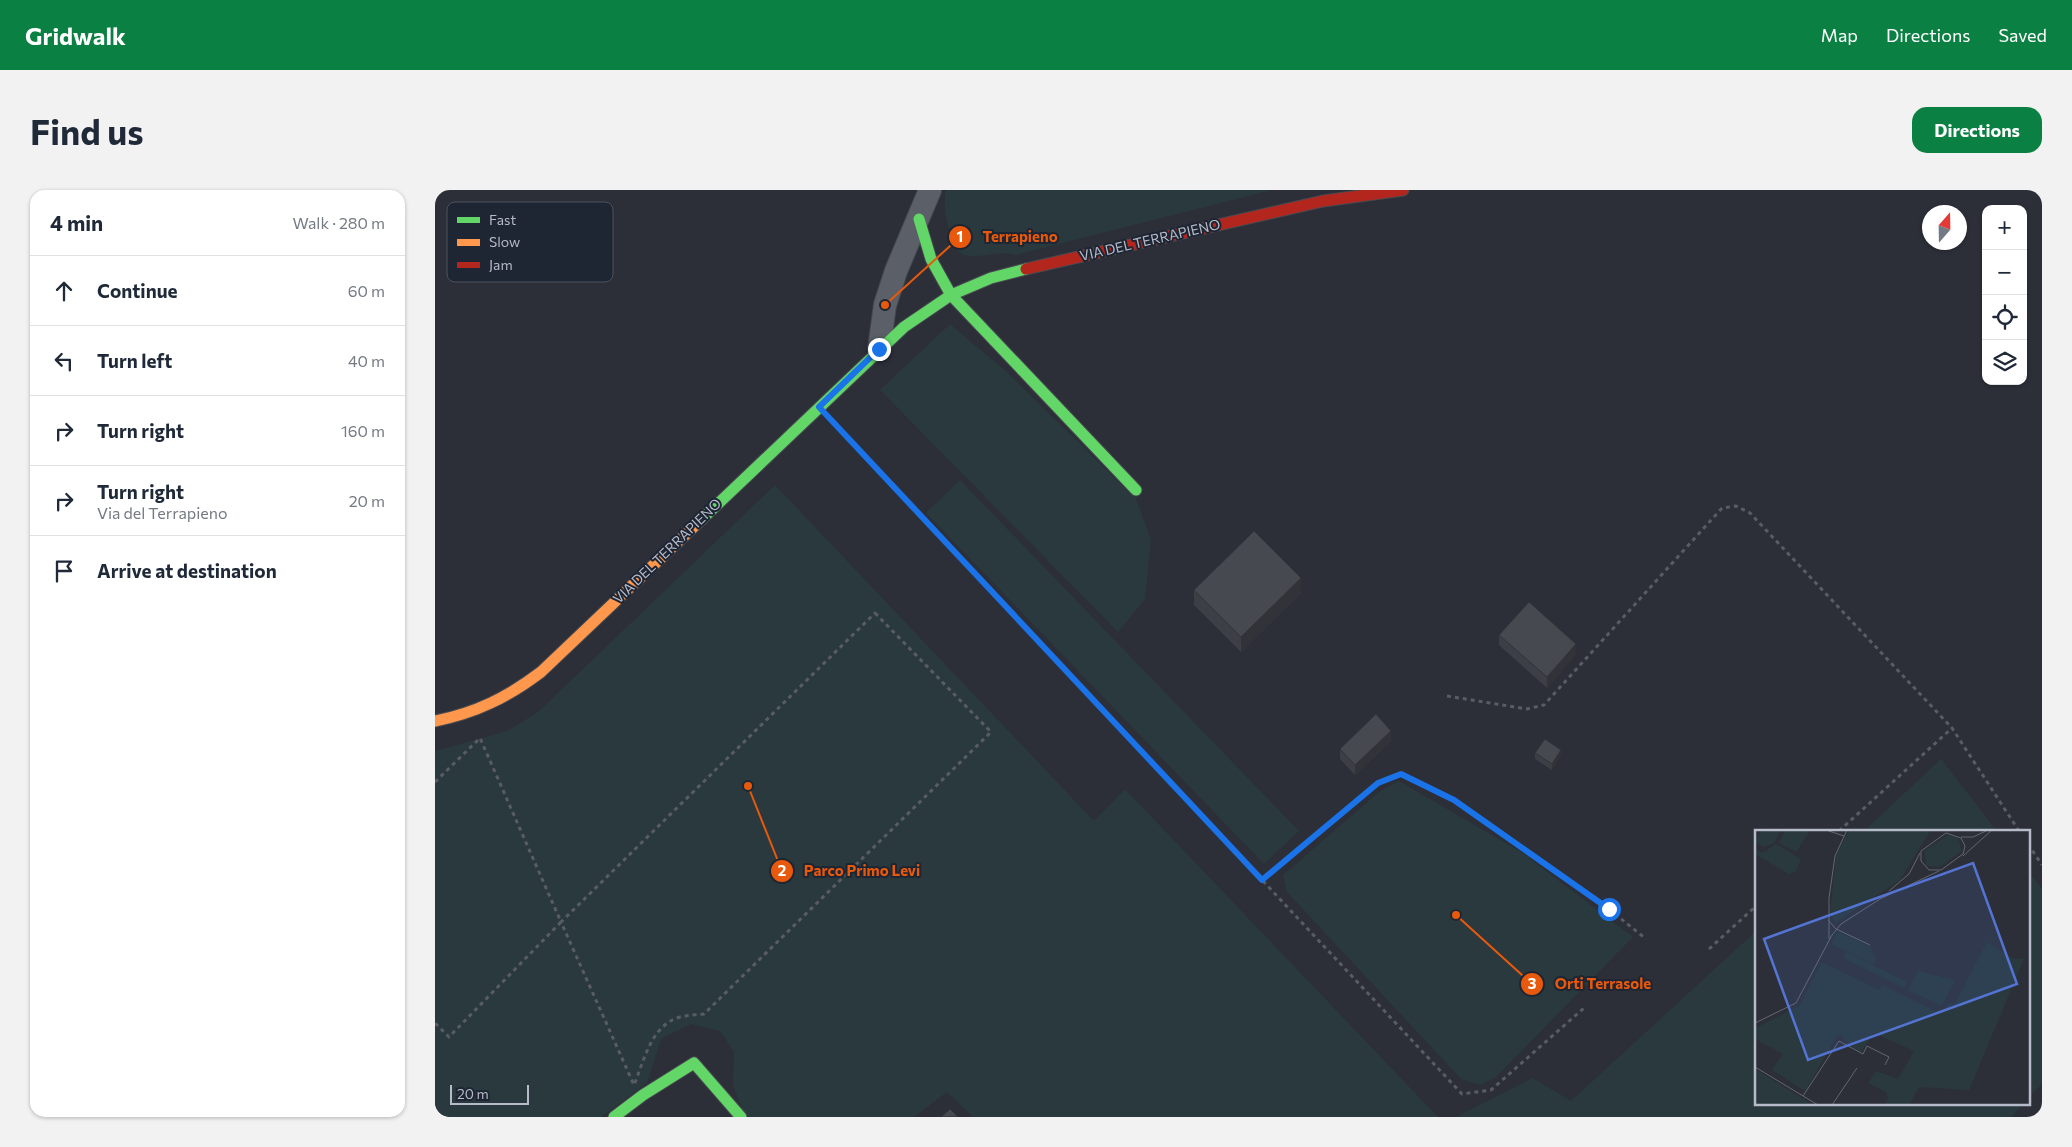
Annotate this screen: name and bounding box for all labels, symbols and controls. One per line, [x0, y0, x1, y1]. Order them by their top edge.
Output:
text: Gridwalk [25, 21, 126, 50]
text: Map [1821, 24, 1858, 46]
text: Directions [1886, 24, 1970, 46]
text: Saved [1998, 24, 2047, 46]
button: Directions [1912, 107, 2042, 153]
text: Find us [30, 109, 144, 152]
legend [447, 202, 613, 282]
north arrow [1922, 205, 1967, 250]
map controls [1982, 205, 2027, 385]
button: + [1982, 205, 2027, 250]
text: 4 min [50, 210, 103, 235]
text: Fast [489, 211, 516, 228]
text: Walk · 280 m [293, 213, 385, 232]
street label: VIA DEL TERRAPIENO [1078, 215, 1222, 264]
callout: Terrapieno [948, 222, 1068, 252]
text: 1 [957, 227, 963, 245]
text: Terrapieno [982, 227, 1058, 245]
text: Slow [489, 233, 520, 250]
button: − [1982, 250, 2027, 295]
text: Jam [489, 256, 513, 273]
icon: ahead [50, 277, 78, 305]
text: Continue [97, 279, 177, 302]
text: 60 m [348, 281, 385, 300]
button: locate [1982, 295, 2027, 340]
route end [868, 338, 891, 361]
button: layers [1982, 340, 2027, 385]
icon: left [50, 347, 78, 375]
text: Turn left [97, 349, 172, 372]
text: 40 m [348, 351, 385, 370]
icon: right [50, 417, 78, 445]
text: Turn right [97, 419, 184, 442]
text: 160 m [341, 421, 385, 440]
text: Turn right [97, 480, 184, 503]
icon: right [50, 487, 78, 515]
text: 20 m [349, 491, 385, 510]
street label: VIA DEL TERRAPIENO [609, 495, 724, 607]
text: Via del Terrapieno [97, 503, 228, 522]
icon: arrive [50, 557, 78, 585]
text: Arrive at destination [97, 559, 277, 582]
inset map [1755, 830, 2029, 1104]
callout: Parco Primo Levi [769, 856, 931, 886]
text: 2 [778, 861, 786, 879]
text: Parco Primo Levi [804, 861, 920, 879]
route start [1598, 898, 1621, 921]
callout: Orti Terrasole [1520, 969, 1661, 999]
text: 3 [1528, 974, 1537, 992]
text: Orti Terrasole [1555, 974, 1651, 992]
scale bar [450, 1082, 529, 1105]
text: 20 m [457, 1085, 489, 1102]

